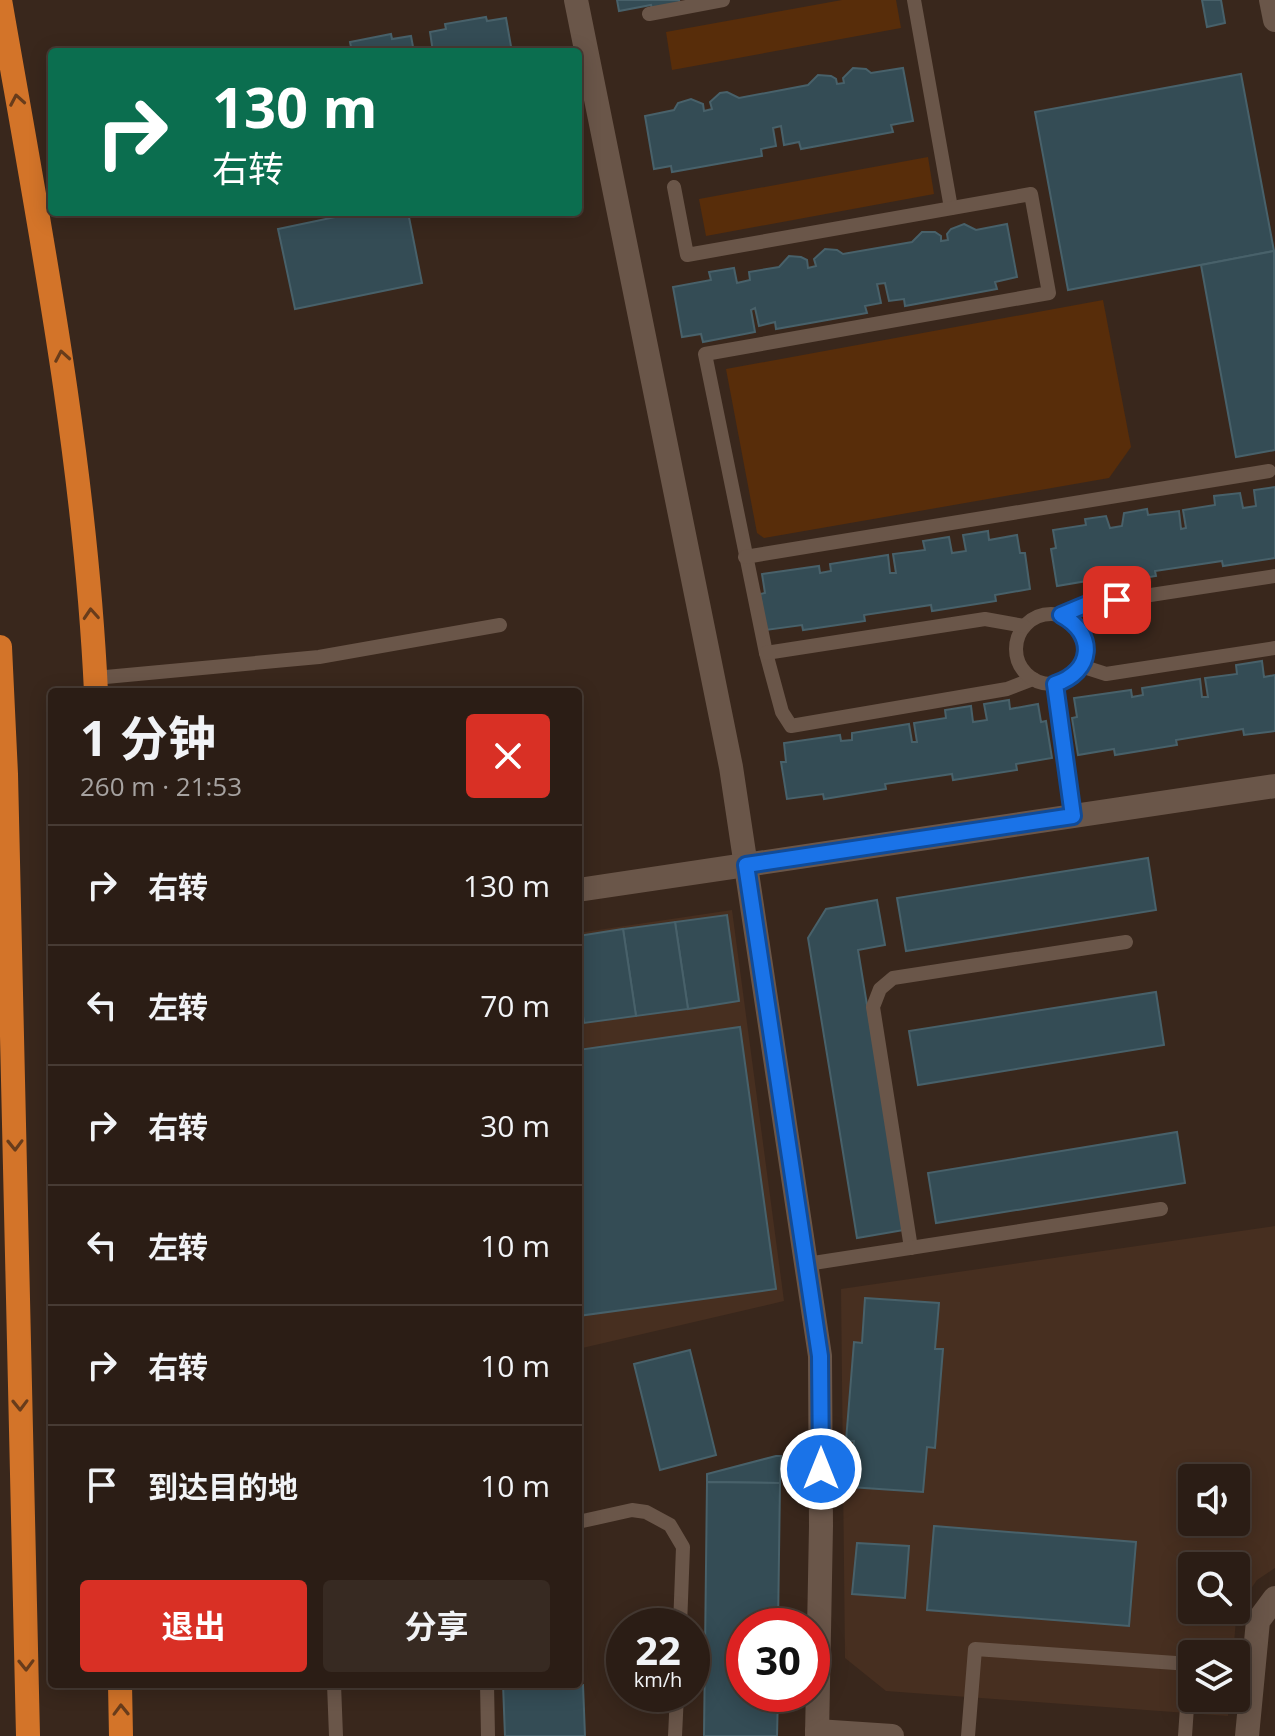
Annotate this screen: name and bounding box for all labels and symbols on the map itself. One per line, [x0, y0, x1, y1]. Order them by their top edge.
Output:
one-way arrow [10, 93, 27, 106]
one-way arrow [54, 349, 71, 363]
pin [1083, 566, 1151, 634]
one-way arrow [83, 607, 100, 620]
one-way arrow [6, 1139, 24, 1152]
one-way arrow [12, 1399, 29, 1412]
position arrow [779, 1427, 863, 1511]
speed limit sign: 30 [726, 1608, 830, 1712]
one-way arrow [17, 1659, 35, 1672]
one-way arrow [112, 1703, 130, 1716]

